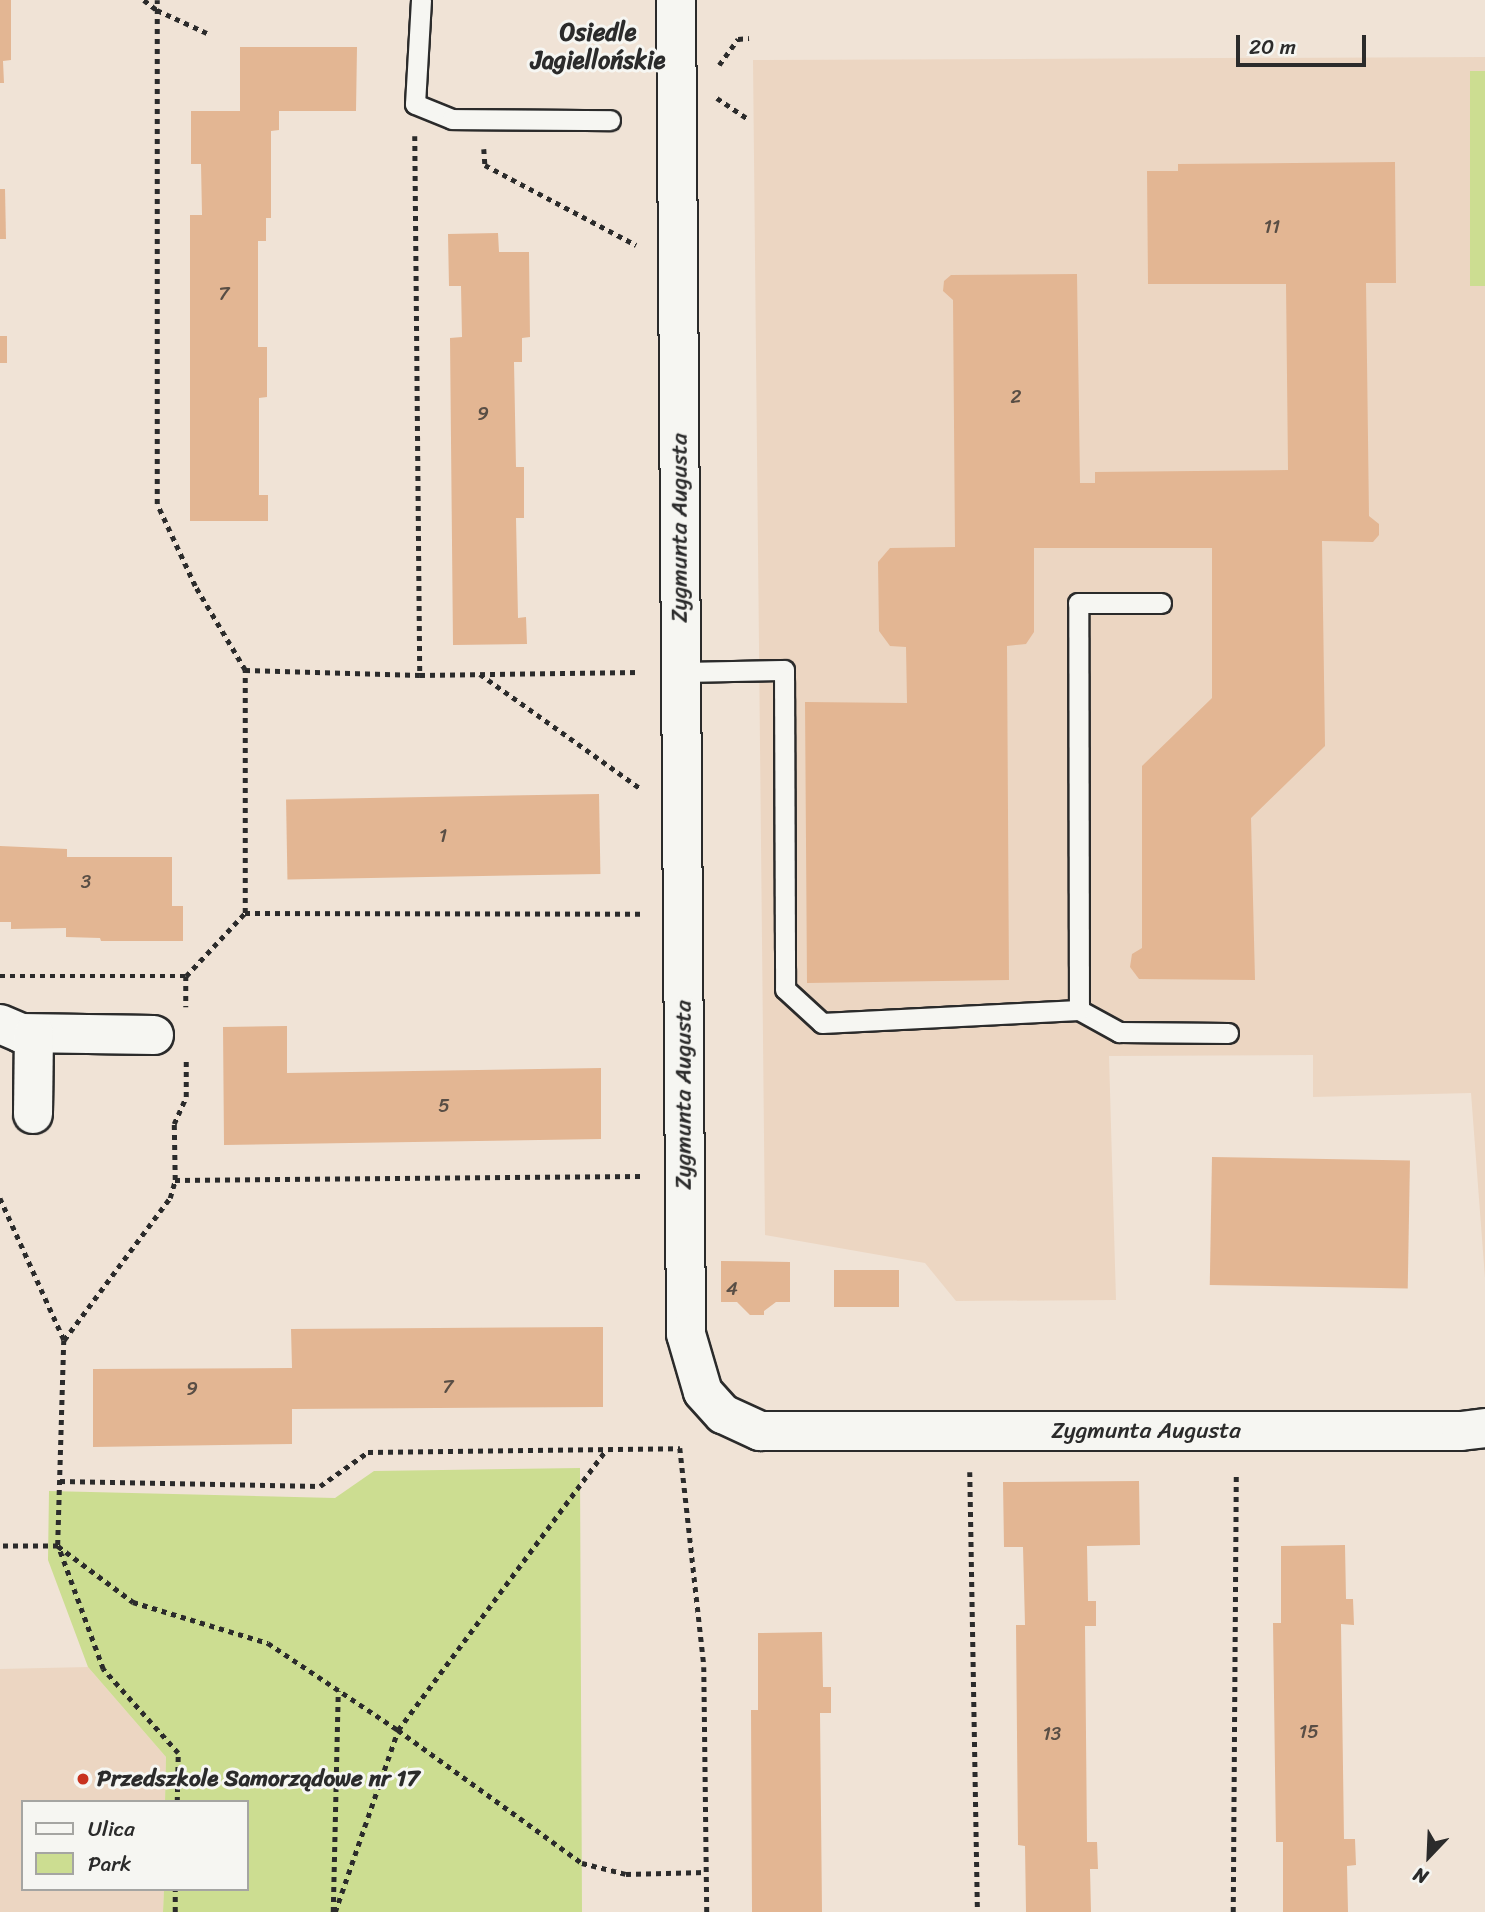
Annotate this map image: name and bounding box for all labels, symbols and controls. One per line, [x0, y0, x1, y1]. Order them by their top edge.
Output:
district label: Osiedle Jagiellońskie [531, 19, 665, 75]
scale bar [1240, 21, 1370, 65]
text: 20 m [1249, 28, 1296, 66]
house number: 11 [1264, 216, 1280, 238]
house number: 7 [219, 283, 229, 305]
house number: 2 [1011, 386, 1021, 408]
house number: 9 [477, 403, 489, 425]
street label: Zygmunta Augusta [666, 434, 694, 622]
house number: 1 [439, 825, 447, 847]
house number: 3 [81, 871, 91, 893]
street label: Zygmunta Augusta [670, 1001, 698, 1189]
house number: 5 [438, 1095, 450, 1117]
house number: 4 [726, 1278, 738, 1300]
house number: 7 [443, 1376, 453, 1398]
house number: 9 [186, 1378, 198, 1400]
street label: Zygmunta Augusta [1052, 1417, 1240, 1445]
house number: 15 [1299, 1721, 1319, 1743]
house number: 13 [1043, 1723, 1061, 1745]
place label: Przedszkole Samorządowe nr 17 [97, 1765, 420, 1793]
marker: Przedszkole Samorządowe nr 17 [75, 1771, 91, 1787]
legend [21, 1800, 248, 1891]
text: Ulica [88, 1810, 135, 1848]
north arrow [1394, 1821, 1464, 1891]
text: Park [88, 1845, 131, 1883]
text: N [1408, 1858, 1433, 1894]

